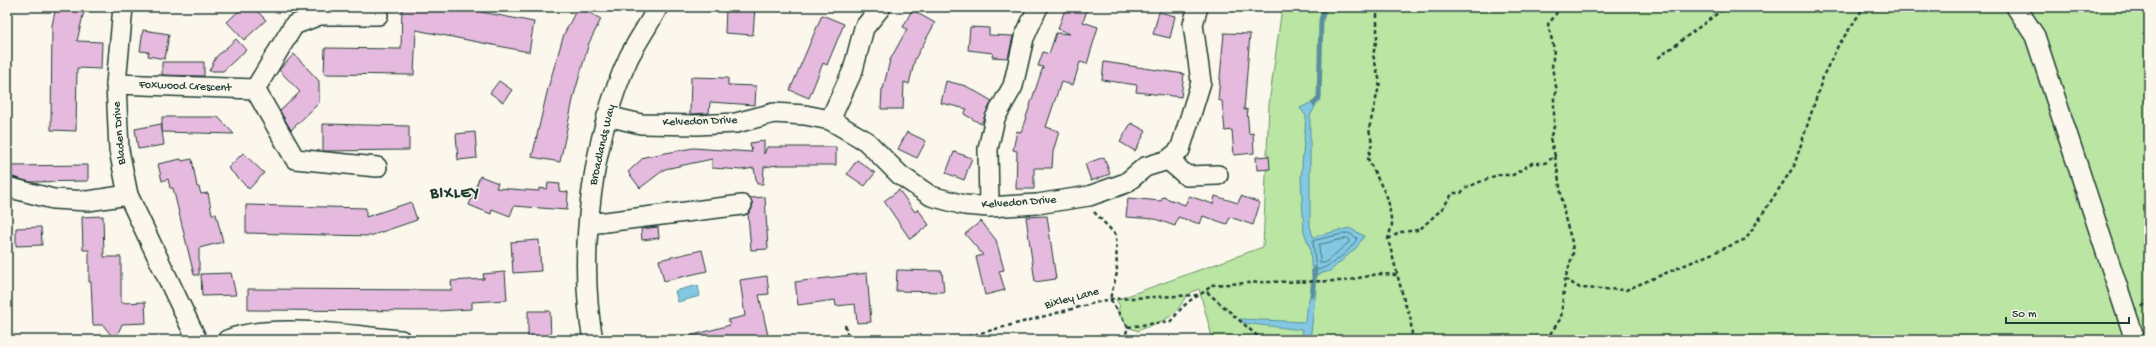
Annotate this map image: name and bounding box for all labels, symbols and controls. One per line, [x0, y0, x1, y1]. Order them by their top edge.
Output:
street label: Foxwood Crescent [138, 78, 233, 96]
street label: Bladen Drive [110, 100, 130, 166]
street label: Broadlands Way [587, 103, 619, 188]
street label: Kelvedon Drive [662, 114, 738, 130]
district label: BIXLEY [429, 185, 480, 204]
street label: Kelvedon Drive [981, 193, 1058, 213]
street label: Bixley Lane [1042, 285, 1101, 313]
scale bar [2006, 299, 2129, 325]
text: 50 m [2012, 308, 2037, 322]

